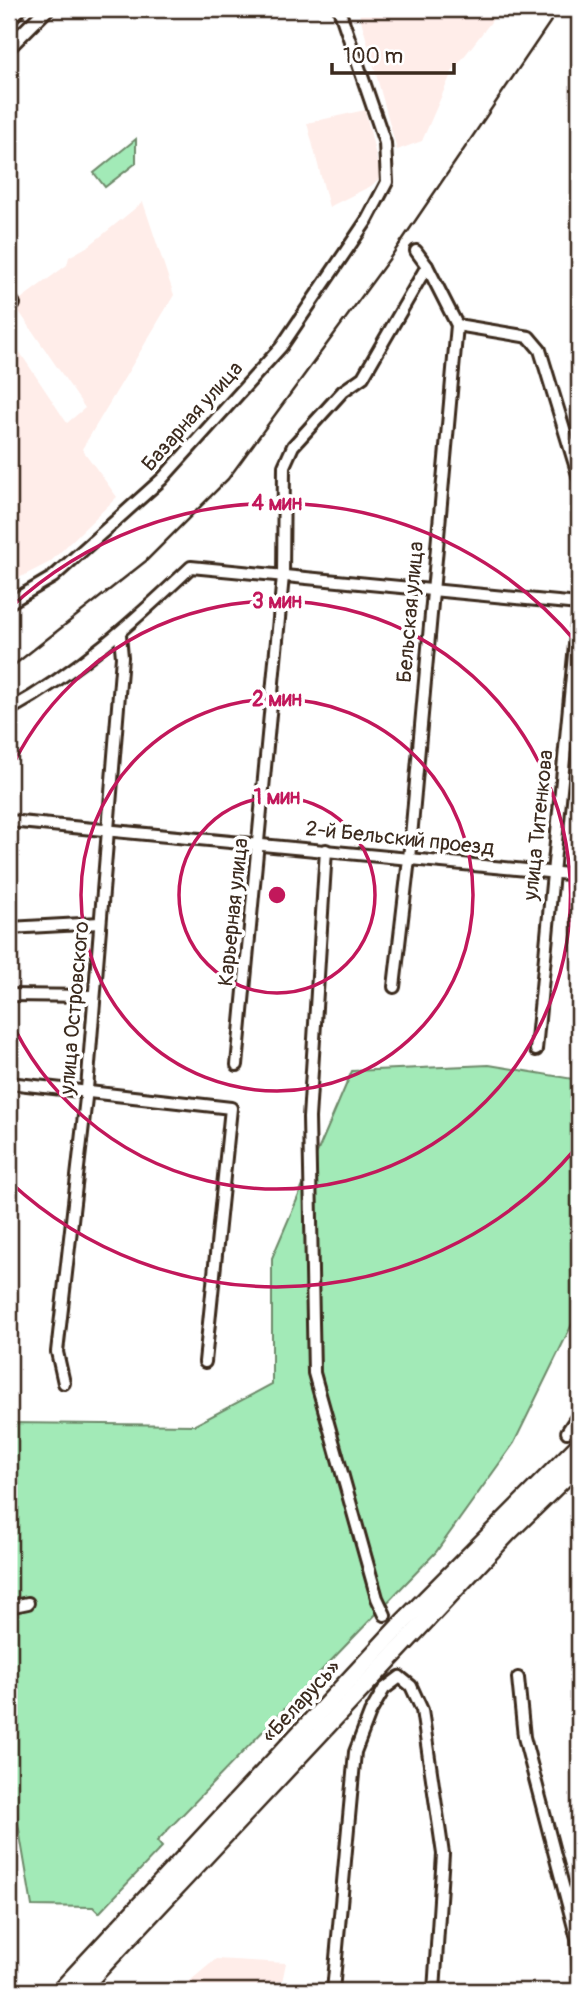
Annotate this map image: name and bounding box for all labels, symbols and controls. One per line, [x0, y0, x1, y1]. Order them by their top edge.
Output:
scale bar [332, 32, 455, 76]
text: 100 m [343, 43, 403, 70]
street label: Базарная улица [136, 356, 249, 477]
text: 4 мин [252, 490, 302, 517]
street label: Бельская улица [391, 540, 430, 684]
text: 3 мин [252, 588, 302, 615]
text: 2 мин [252, 686, 302, 713]
street label: улица Титенкова [517, 748, 560, 903]
text: 1 мин [254, 784, 300, 811]
street label: 2-й Бельский проезд [304, 815, 496, 862]
street label: Карьерная улица [212, 837, 255, 987]
centre of rings [265, 883, 289, 907]
street label: улица Островского [53, 920, 96, 1097]
street label: «Беларусь» [256, 1654, 347, 1749]

